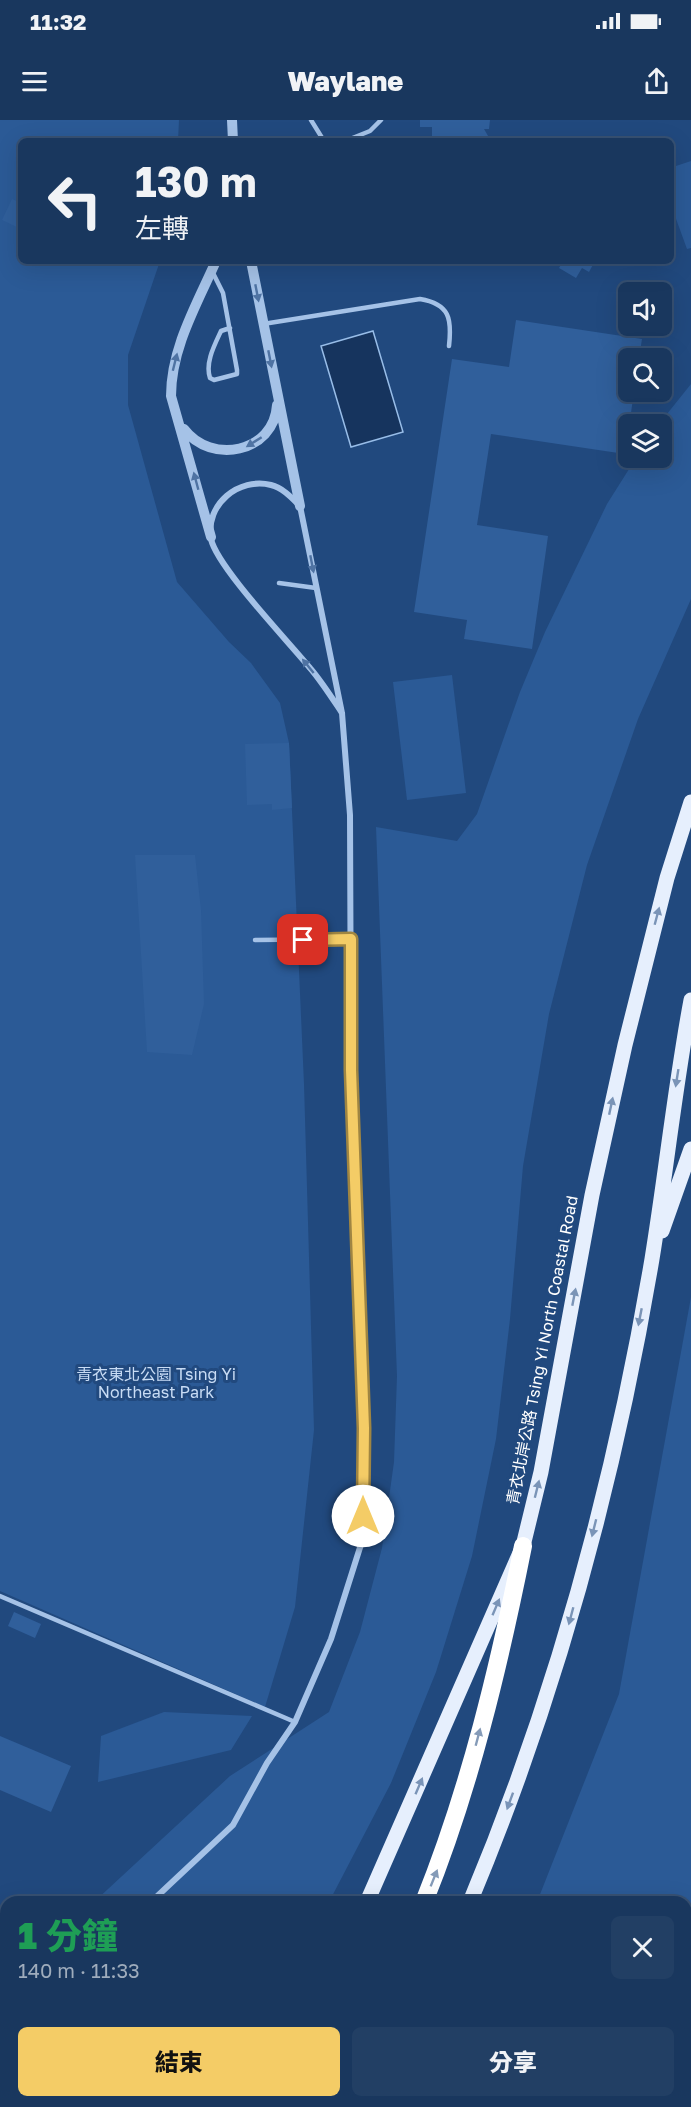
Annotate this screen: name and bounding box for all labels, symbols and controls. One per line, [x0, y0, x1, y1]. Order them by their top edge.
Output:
text: 11:32 [30, 8, 87, 35]
icon: menu [18, 65, 51, 98]
text: Waylane [288, 65, 403, 97]
icon: share [640, 65, 673, 98]
text: 130 m [135, 156, 257, 206]
icon: left [36, 162, 114, 240]
text: 左轉 [135, 212, 189, 244]
map controls [618, 282, 672, 468]
button: sound [618, 282, 672, 336]
one-way arrow [253, 283, 262, 302]
button: search [618, 348, 672, 402]
one-way arrow [266, 349, 275, 368]
one-way arrow [170, 353, 180, 371]
button: layers [618, 414, 672, 468]
one-way arrow [245, 437, 262, 448]
one-way arrow [191, 472, 200, 490]
one-way arrow [308, 554, 317, 573]
one-way arrow [302, 658, 315, 673]
one-way arrow [652, 907, 662, 926]
pin [277, 914, 328, 965]
icon: arrive [286, 923, 319, 956]
one-way arrow [673, 1069, 682, 1088]
one-way arrow [607, 1097, 617, 1115]
street label: 青衣北岸公路 Tsing Yi North Coastal Road [502, 1194, 582, 1506]
one-way arrow [570, 1288, 579, 1307]
one-way arrow [635, 1307, 644, 1326]
park label: 青衣東北公園 Tsing Yi Northeast Park [76, 1364, 236, 1402]
one-way arrow [532, 1480, 542, 1498]
position arrow [331, 1484, 395, 1548]
one-way arrow [589, 1518, 599, 1537]
one-way arrow [492, 1598, 501, 1616]
one-way arrow [566, 1607, 575, 1625]
one-way arrow [474, 1728, 483, 1746]
one-way arrow [414, 1777, 424, 1795]
one-way arrow [505, 1793, 515, 1811]
one-way arrow [429, 1868, 439, 1886]
text: 1 分鐘 [18, 1914, 118, 1957]
button: close [611, 1916, 674, 1979]
text: 140 m · 11:33 [18, 1958, 140, 1982]
button: 結束 [18, 2027, 340, 2096]
button: 分享 [352, 2027, 674, 2096]

